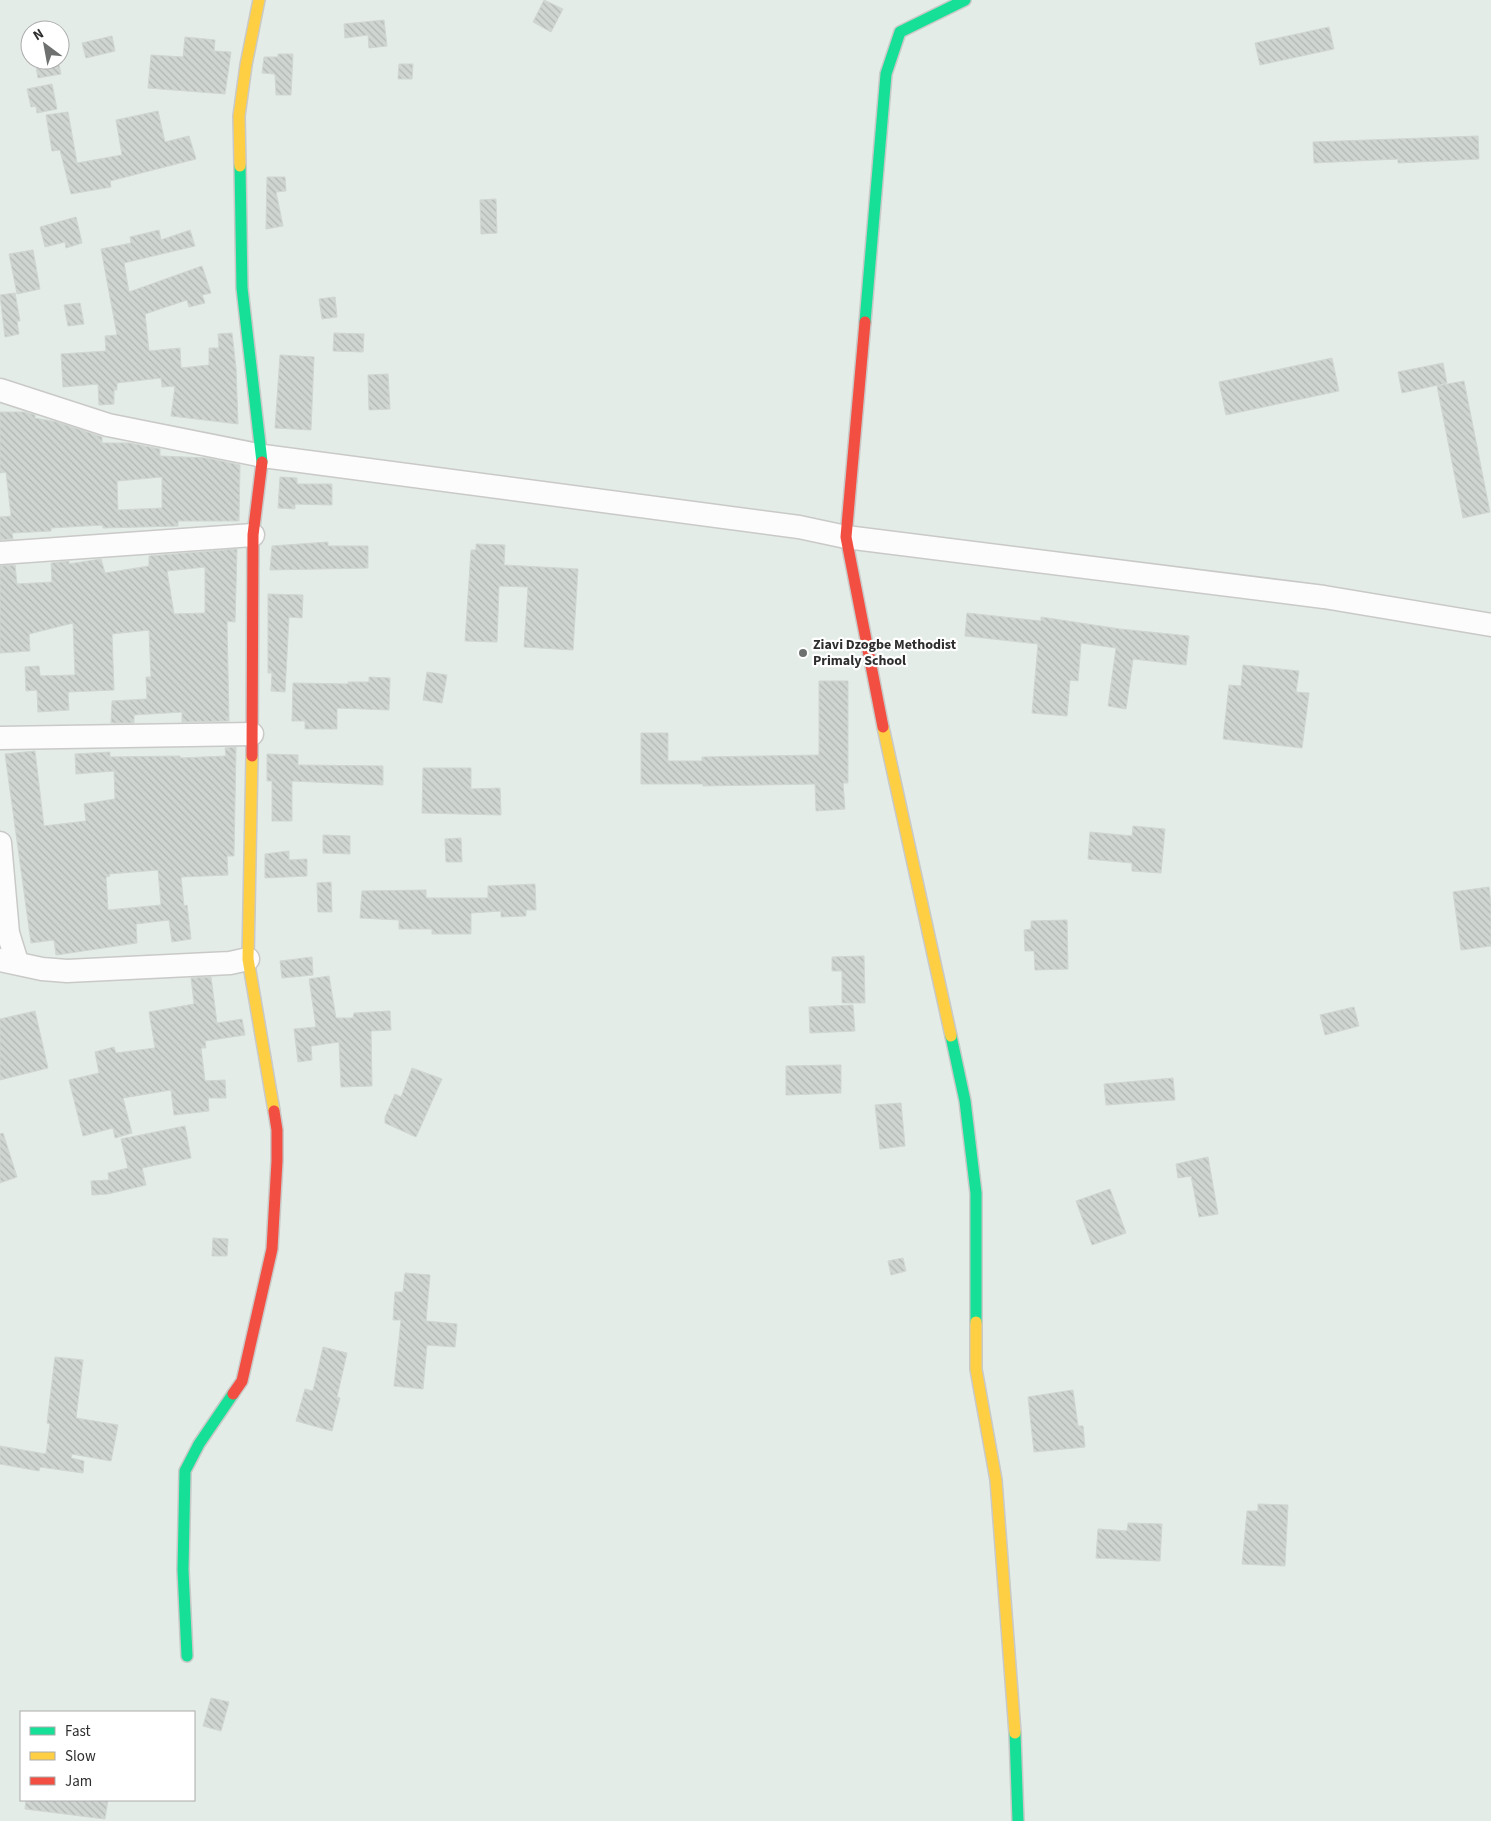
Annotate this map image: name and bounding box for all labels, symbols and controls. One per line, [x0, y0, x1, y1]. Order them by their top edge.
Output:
north arrow [20, 20, 70, 70]
text: N [29, 24, 48, 46]
place label: Ziavi Dzogbe Methodist Primaly School [813, 635, 957, 671]
marker: Ziavi Dzogbe Methodist Primaly School [797, 647, 809, 659]
legend [20, 1711, 195, 1801]
text: Fast [65, 1721, 91, 1742]
text: Slow [65, 1746, 96, 1767]
text: Jam [65, 1771, 92, 1792]

